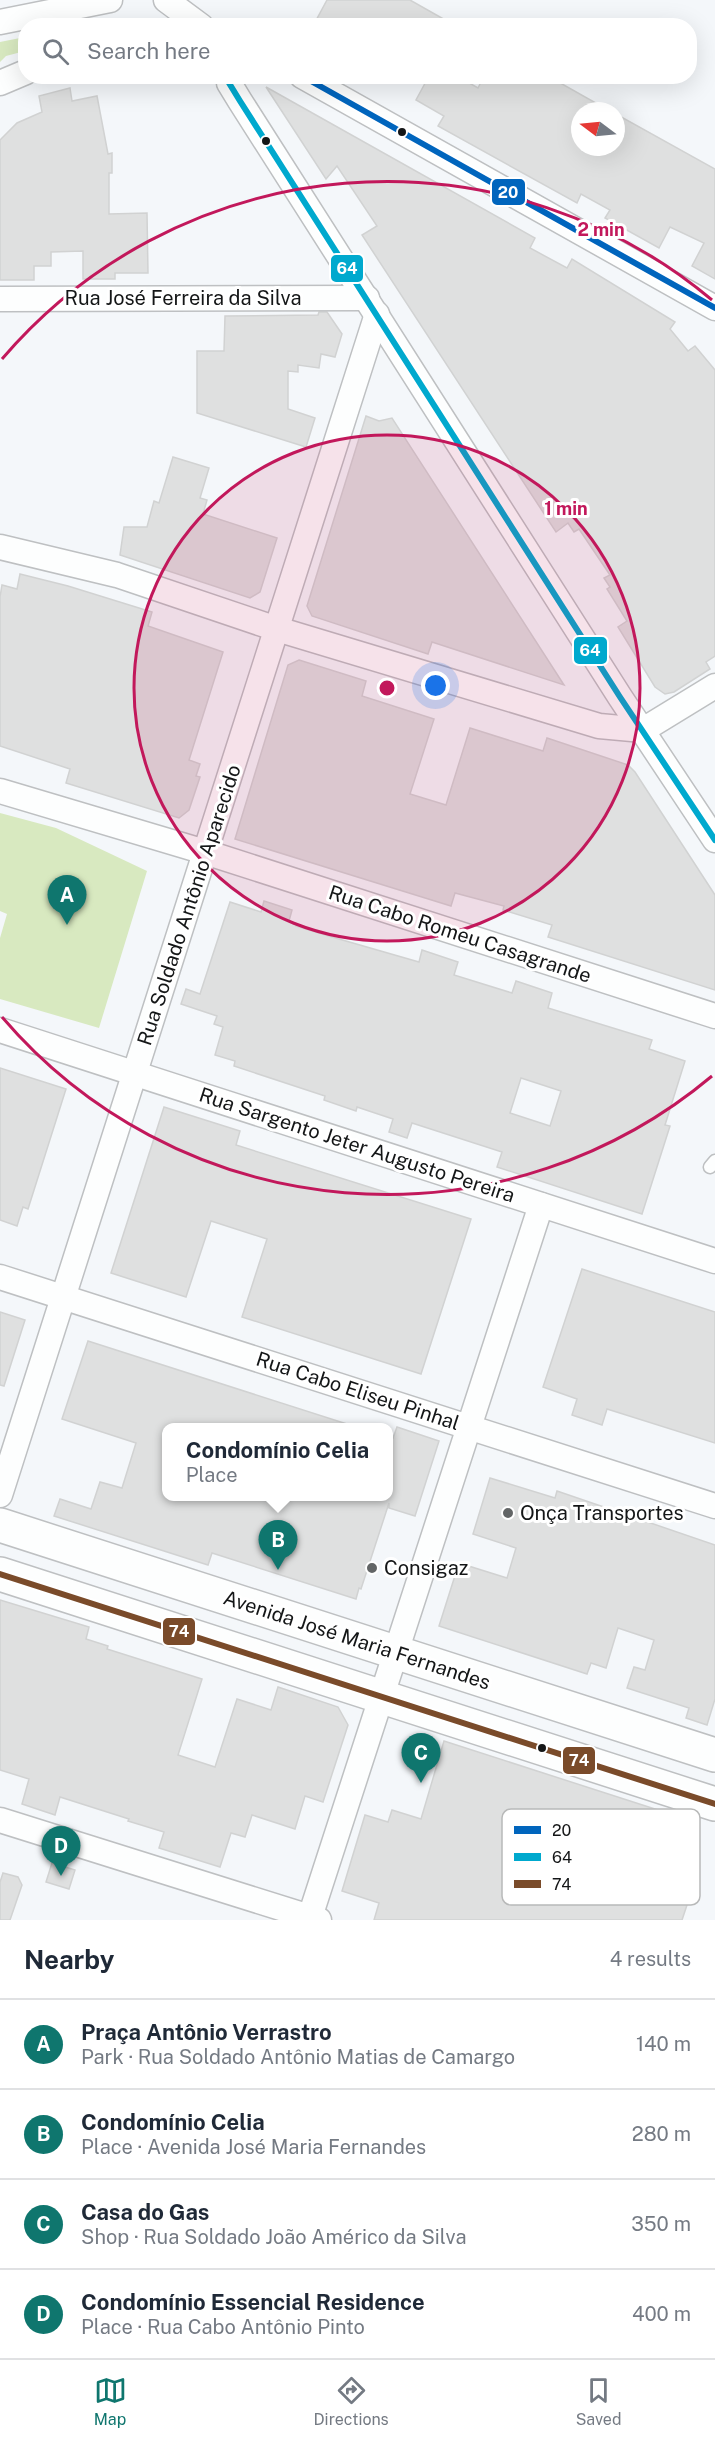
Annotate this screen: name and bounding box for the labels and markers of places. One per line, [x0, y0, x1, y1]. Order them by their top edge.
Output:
unlabelled marker [396, 126, 408, 138]
unlabelled marker [260, 135, 272, 147]
centre of rings [377, 678, 397, 698]
pin: A [48, 876, 86, 925]
place label: Onça Transportes [520, 1501, 684, 1525]
marker: Onça Transportes [501, 1506, 515, 1520]
pin: B [258, 1520, 298, 1570]
place label: Consigaz [384, 1556, 468, 1580]
marker: Consigaz [365, 1561, 379, 1575]
pin: C [402, 1734, 440, 1783]
unlabelled marker [536, 1742, 548, 1754]
pin: D [42, 1826, 80, 1876]

